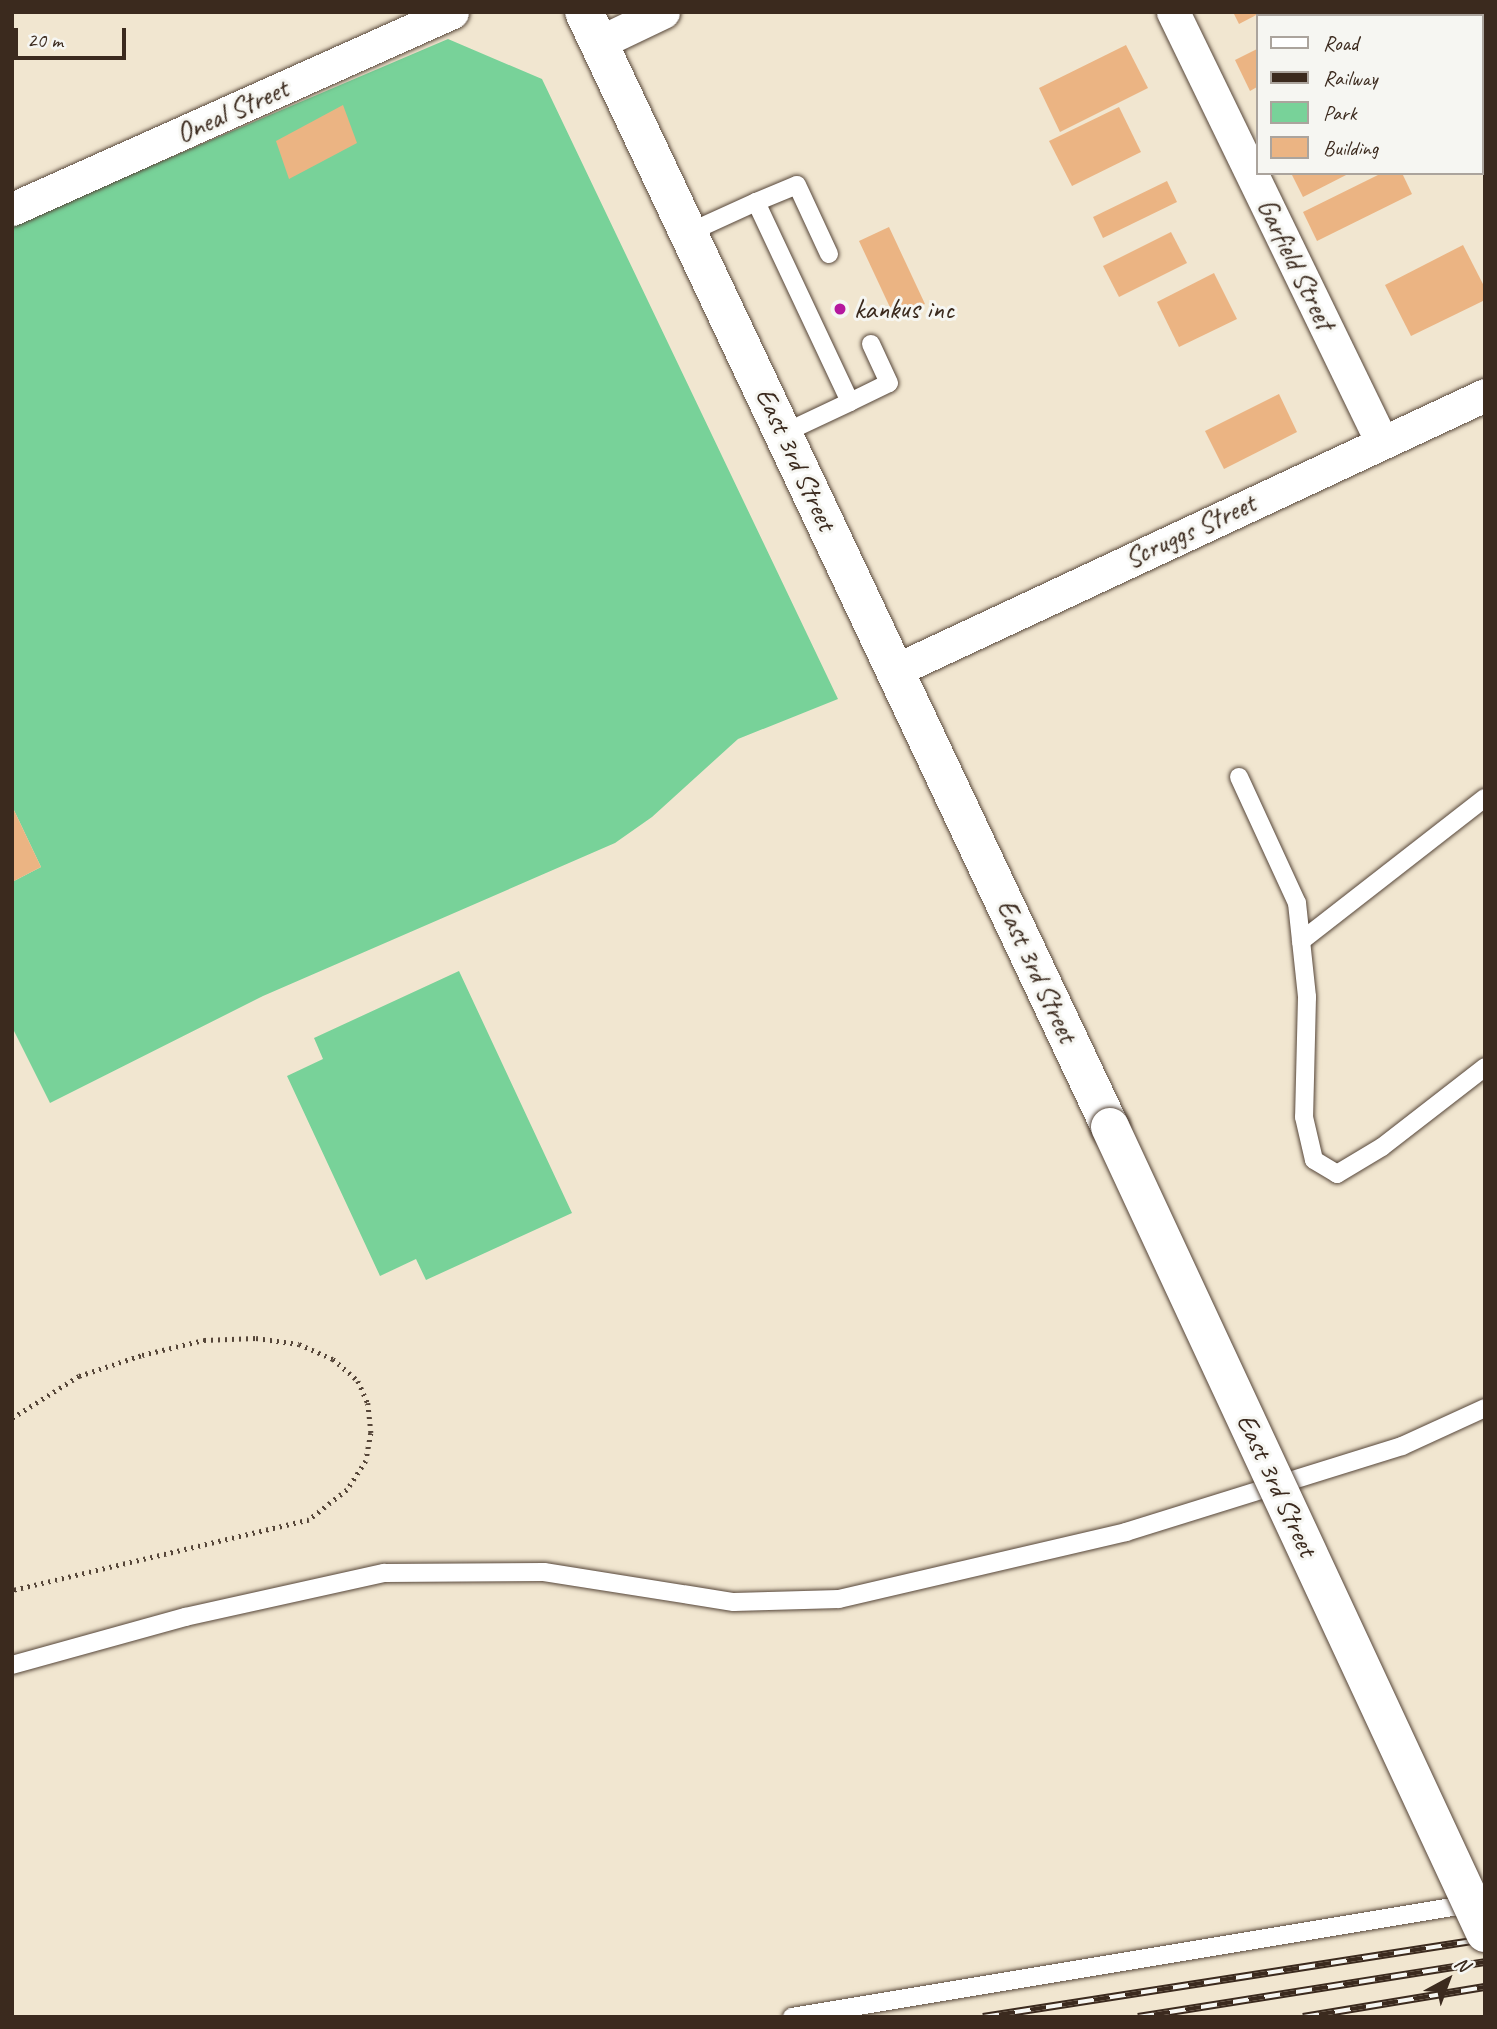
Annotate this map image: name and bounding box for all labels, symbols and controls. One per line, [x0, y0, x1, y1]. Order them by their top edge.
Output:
scale bar [18, 14, 130, 58]
legend [1256, 14, 1483, 175]
text: 20 m [27, 27, 63, 53]
text: Road [1323, 30, 1358, 56]
text: Railway [1323, 65, 1377, 91]
street label: Oneal Street [171, 71, 293, 151]
text: Park [1323, 100, 1356, 126]
text: Building [1323, 135, 1378, 161]
street label: Garfield Street [1250, 193, 1342, 335]
place label: kankus inc [854, 292, 954, 326]
marker: kankus inc [832, 301, 848, 317]
street label: East 3rd Street [748, 382, 844, 536]
street label: Scruggs Street [1119, 486, 1261, 576]
street label: East 3rd Street [989, 894, 1085, 1048]
street label: East 3rd Street [1229, 1408, 1325, 1562]
north arrow [1413, 1945, 1483, 2015]
text: N [1449, 1951, 1474, 1977]

